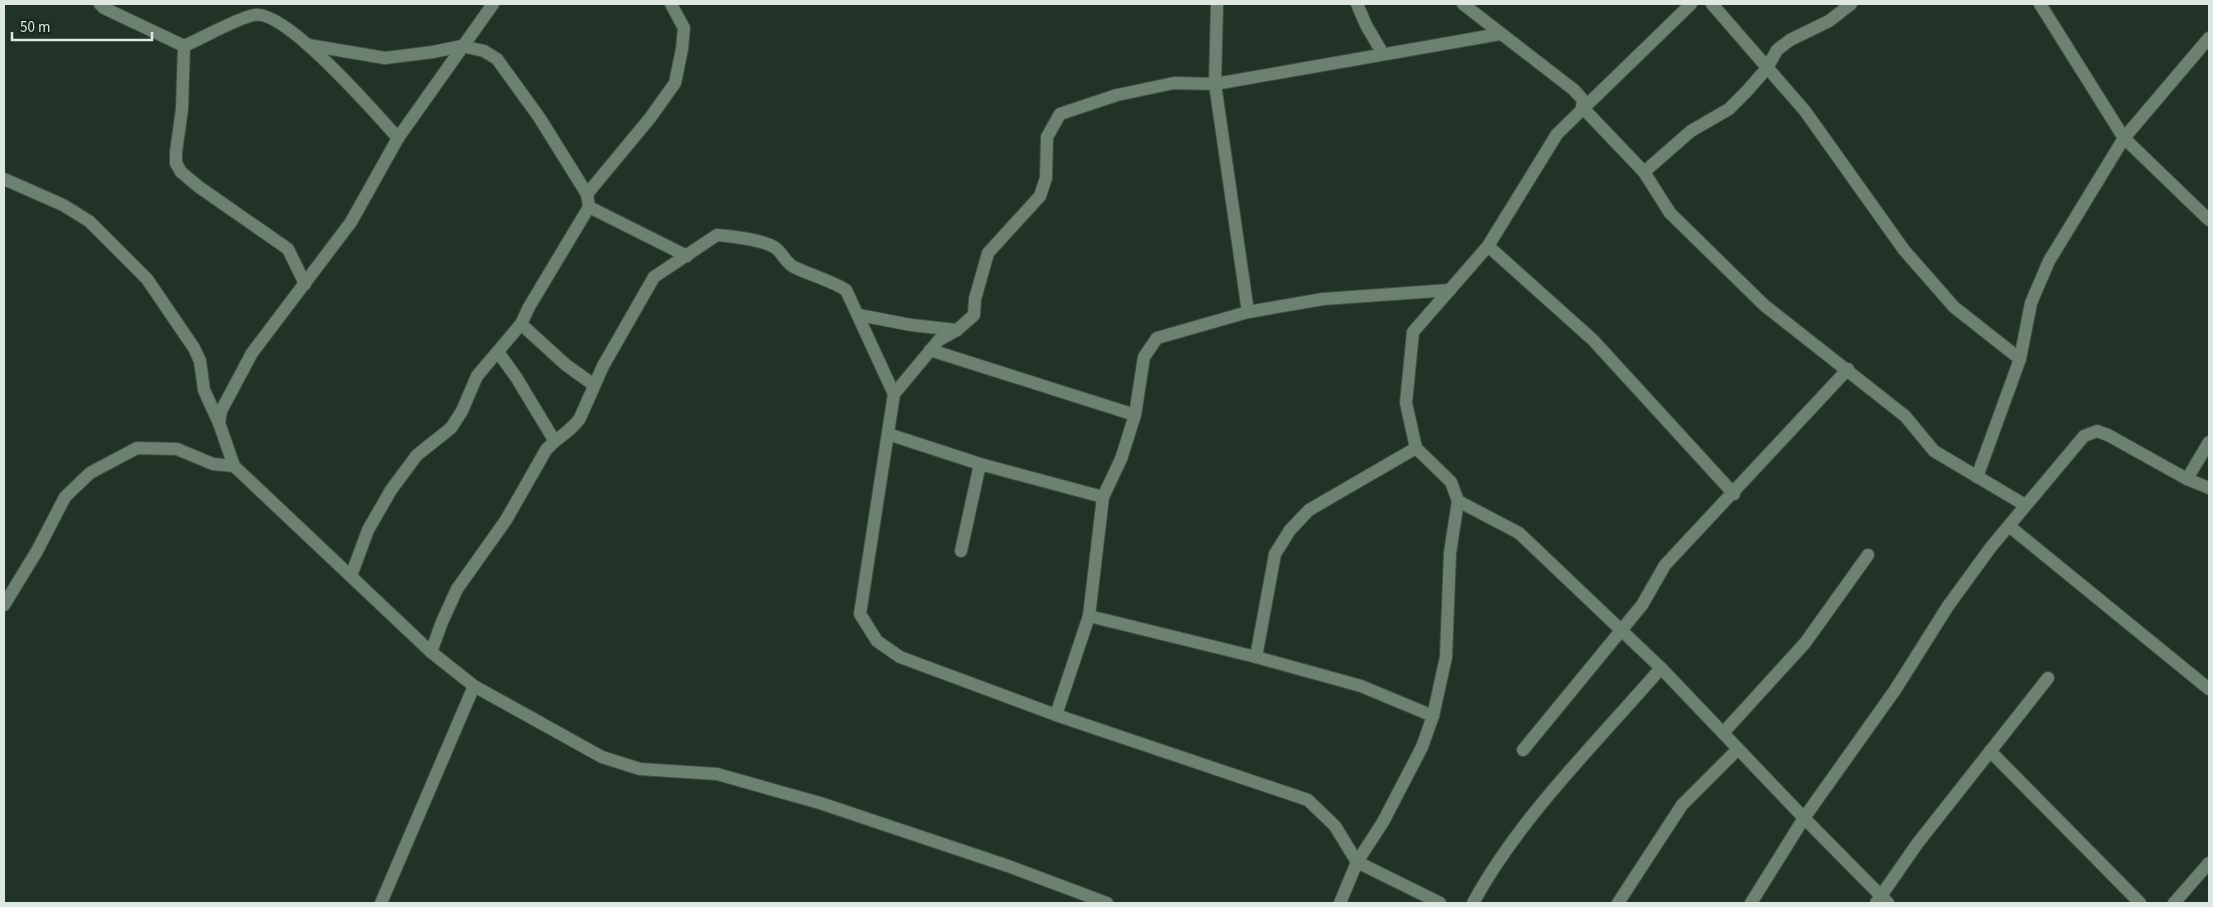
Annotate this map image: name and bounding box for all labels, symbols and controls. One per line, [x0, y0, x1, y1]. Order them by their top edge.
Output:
scale bar [12, 10, 152, 42]
text: 50 m [20, 17, 50, 38]

